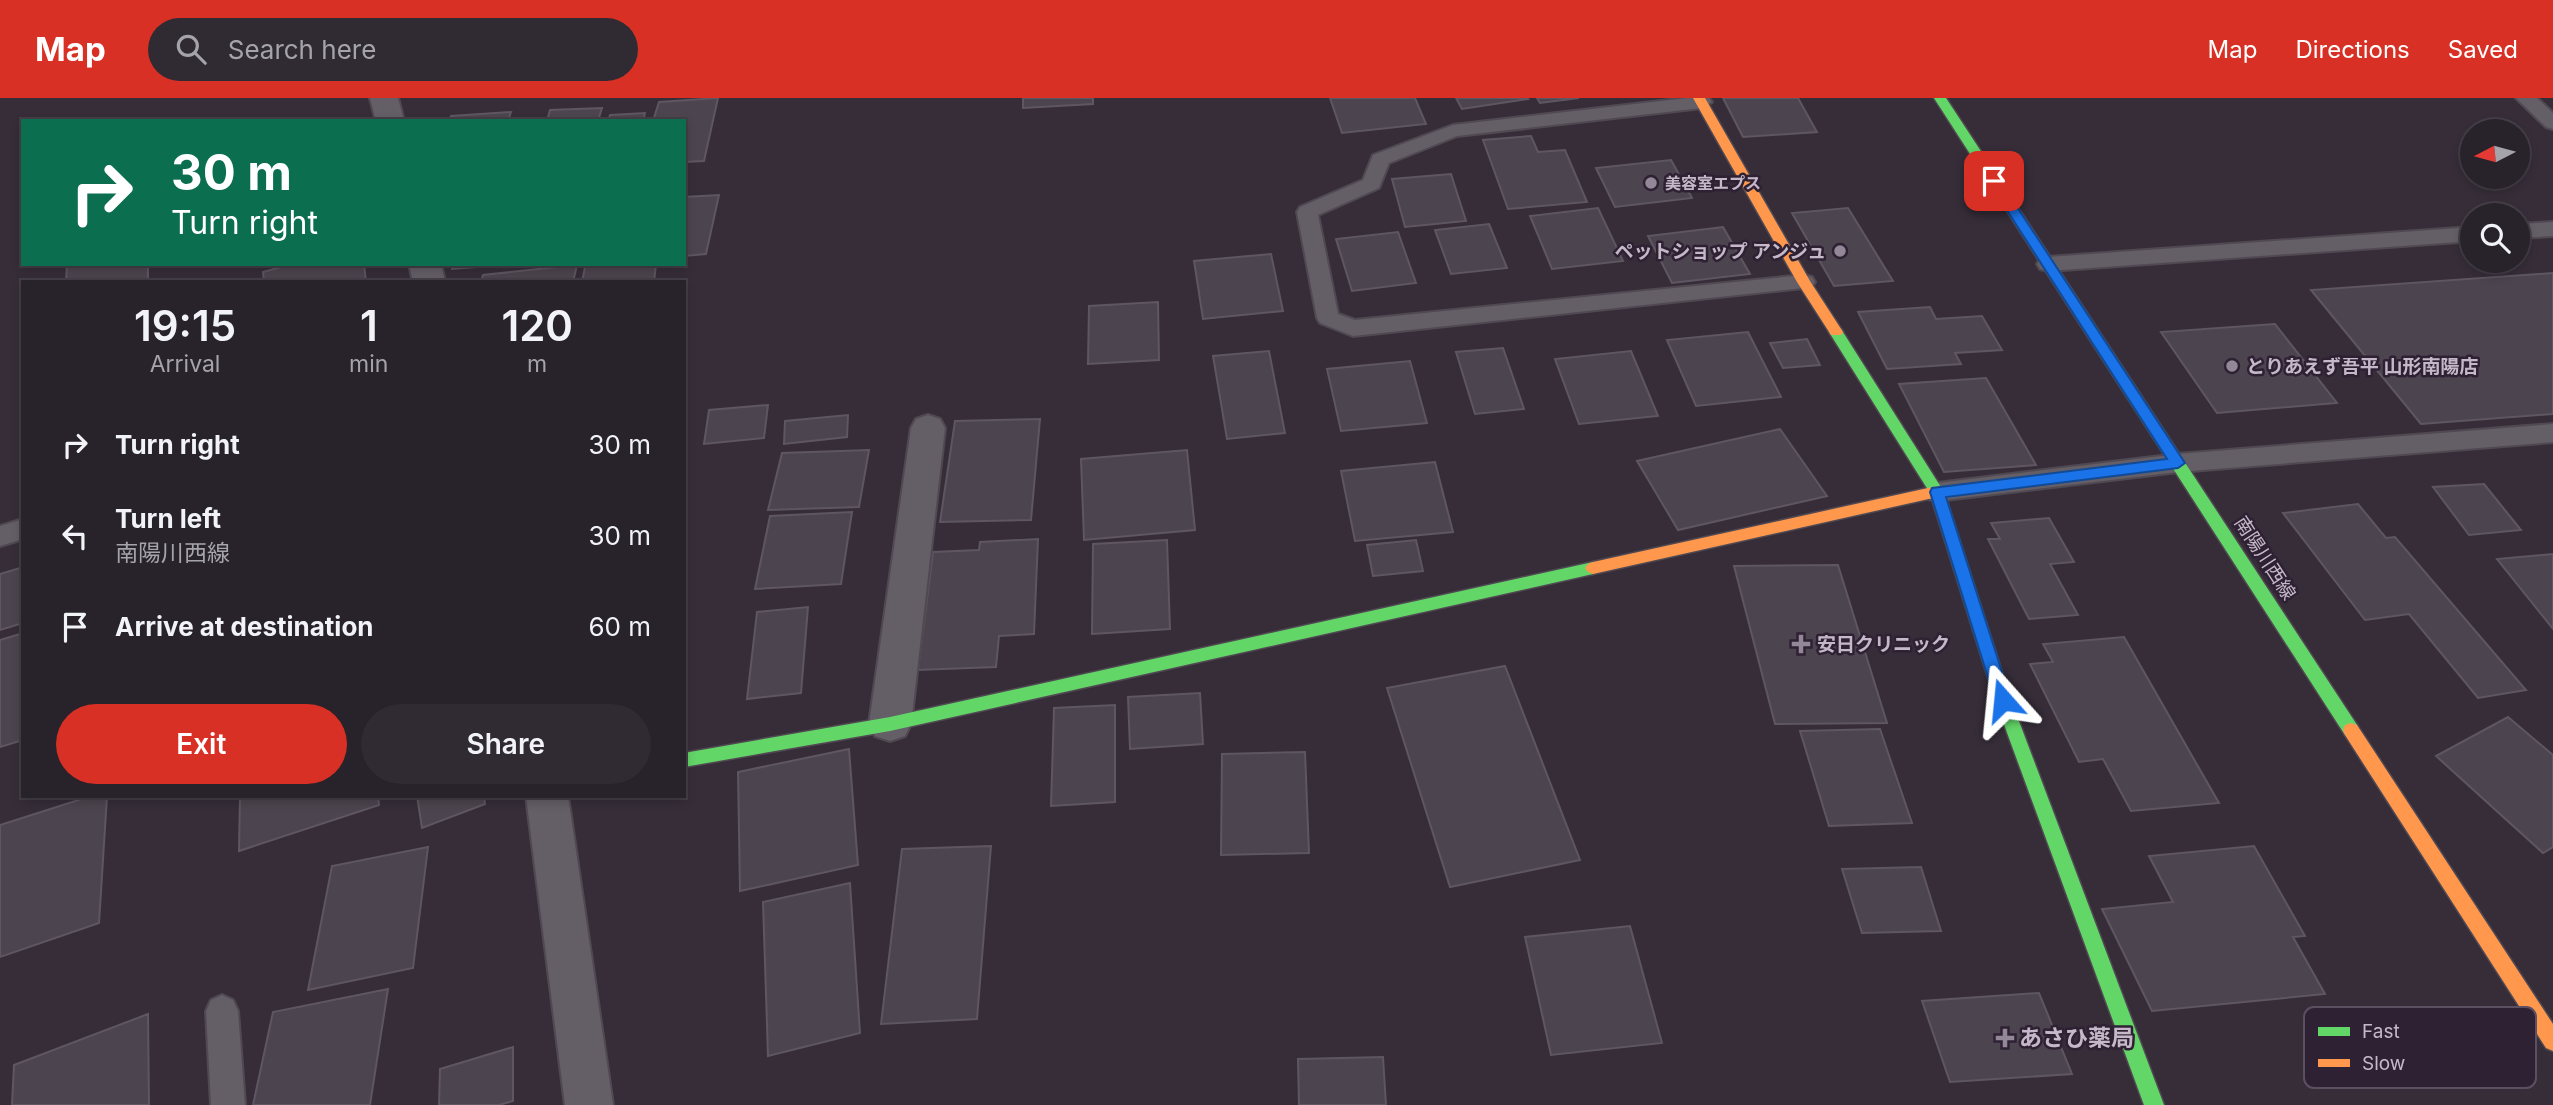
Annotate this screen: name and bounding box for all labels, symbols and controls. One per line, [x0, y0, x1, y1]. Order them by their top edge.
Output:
search box [148, 18, 638, 81]
text: Map [35, 29, 106, 69]
icon: search [172, 30, 210, 68]
text: Search here [228, 34, 376, 65]
text: Map [2208, 35, 2257, 64]
text: Directions [2295, 35, 2410, 64]
text: Saved [2448, 35, 2518, 64]
north arrow [2460, 119, 2530, 189]
map controls [2460, 119, 2530, 273]
text: 30 m [171, 143, 292, 202]
icon: right [56, 147, 147, 238]
pin [1964, 151, 2024, 211]
icon: arrive [1975, 162, 2013, 200]
place label: 美容室エプス [1665, 173, 1761, 193]
marker: 美容室エプス [1643, 175, 1659, 191]
text: Turn right [171, 203, 318, 242]
button: search [2460, 203, 2530, 273]
place label: ペットショップ アンジュ [1615, 240, 1826, 263]
marker: ペットショップ アンジュ [1832, 243, 1848, 259]
text: 19:15 [134, 300, 236, 351]
text: 1 [360, 300, 378, 351]
text: 120 [501, 300, 573, 351]
text: Arrival [150, 350, 220, 378]
text: min [349, 350, 388, 378]
text: m [527, 350, 547, 378]
place label: とりあえず吾平 山形南陽店 [2246, 355, 2479, 378]
marker: とりあえず吾平 山形南陽店 [2224, 358, 2240, 374]
icon: right [56, 426, 94, 464]
text: Turn right [115, 429, 240, 460]
text: 30 m [588, 429, 651, 460]
text: Turn left [115, 503, 221, 534]
street label: 南陽川西線 [2229, 512, 2301, 604]
icon: left [56, 517, 94, 555]
text: 30 m [588, 520, 651, 551]
text: 南陽川西線 [115, 539, 230, 567]
icon: arrive [56, 608, 94, 646]
text: Arrive at destination [115, 611, 374, 642]
text: 60 m [588, 611, 651, 642]
place label: 安日クリニック [1817, 633, 1950, 656]
marker: 安日クリニック [1791, 634, 1811, 654]
position arrow [1966, 663, 2040, 737]
button: Exit [56, 704, 347, 784]
button: Share [361, 704, 651, 784]
legend [2304, 1007, 2536, 1088]
text: Fast [2362, 1020, 2400, 1043]
place label: あさひ薬局 [2019, 1024, 2134, 1052]
marker: あさひ薬局 [1997, 1030, 2013, 1046]
text: Slow [2362, 1052, 2405, 1075]

